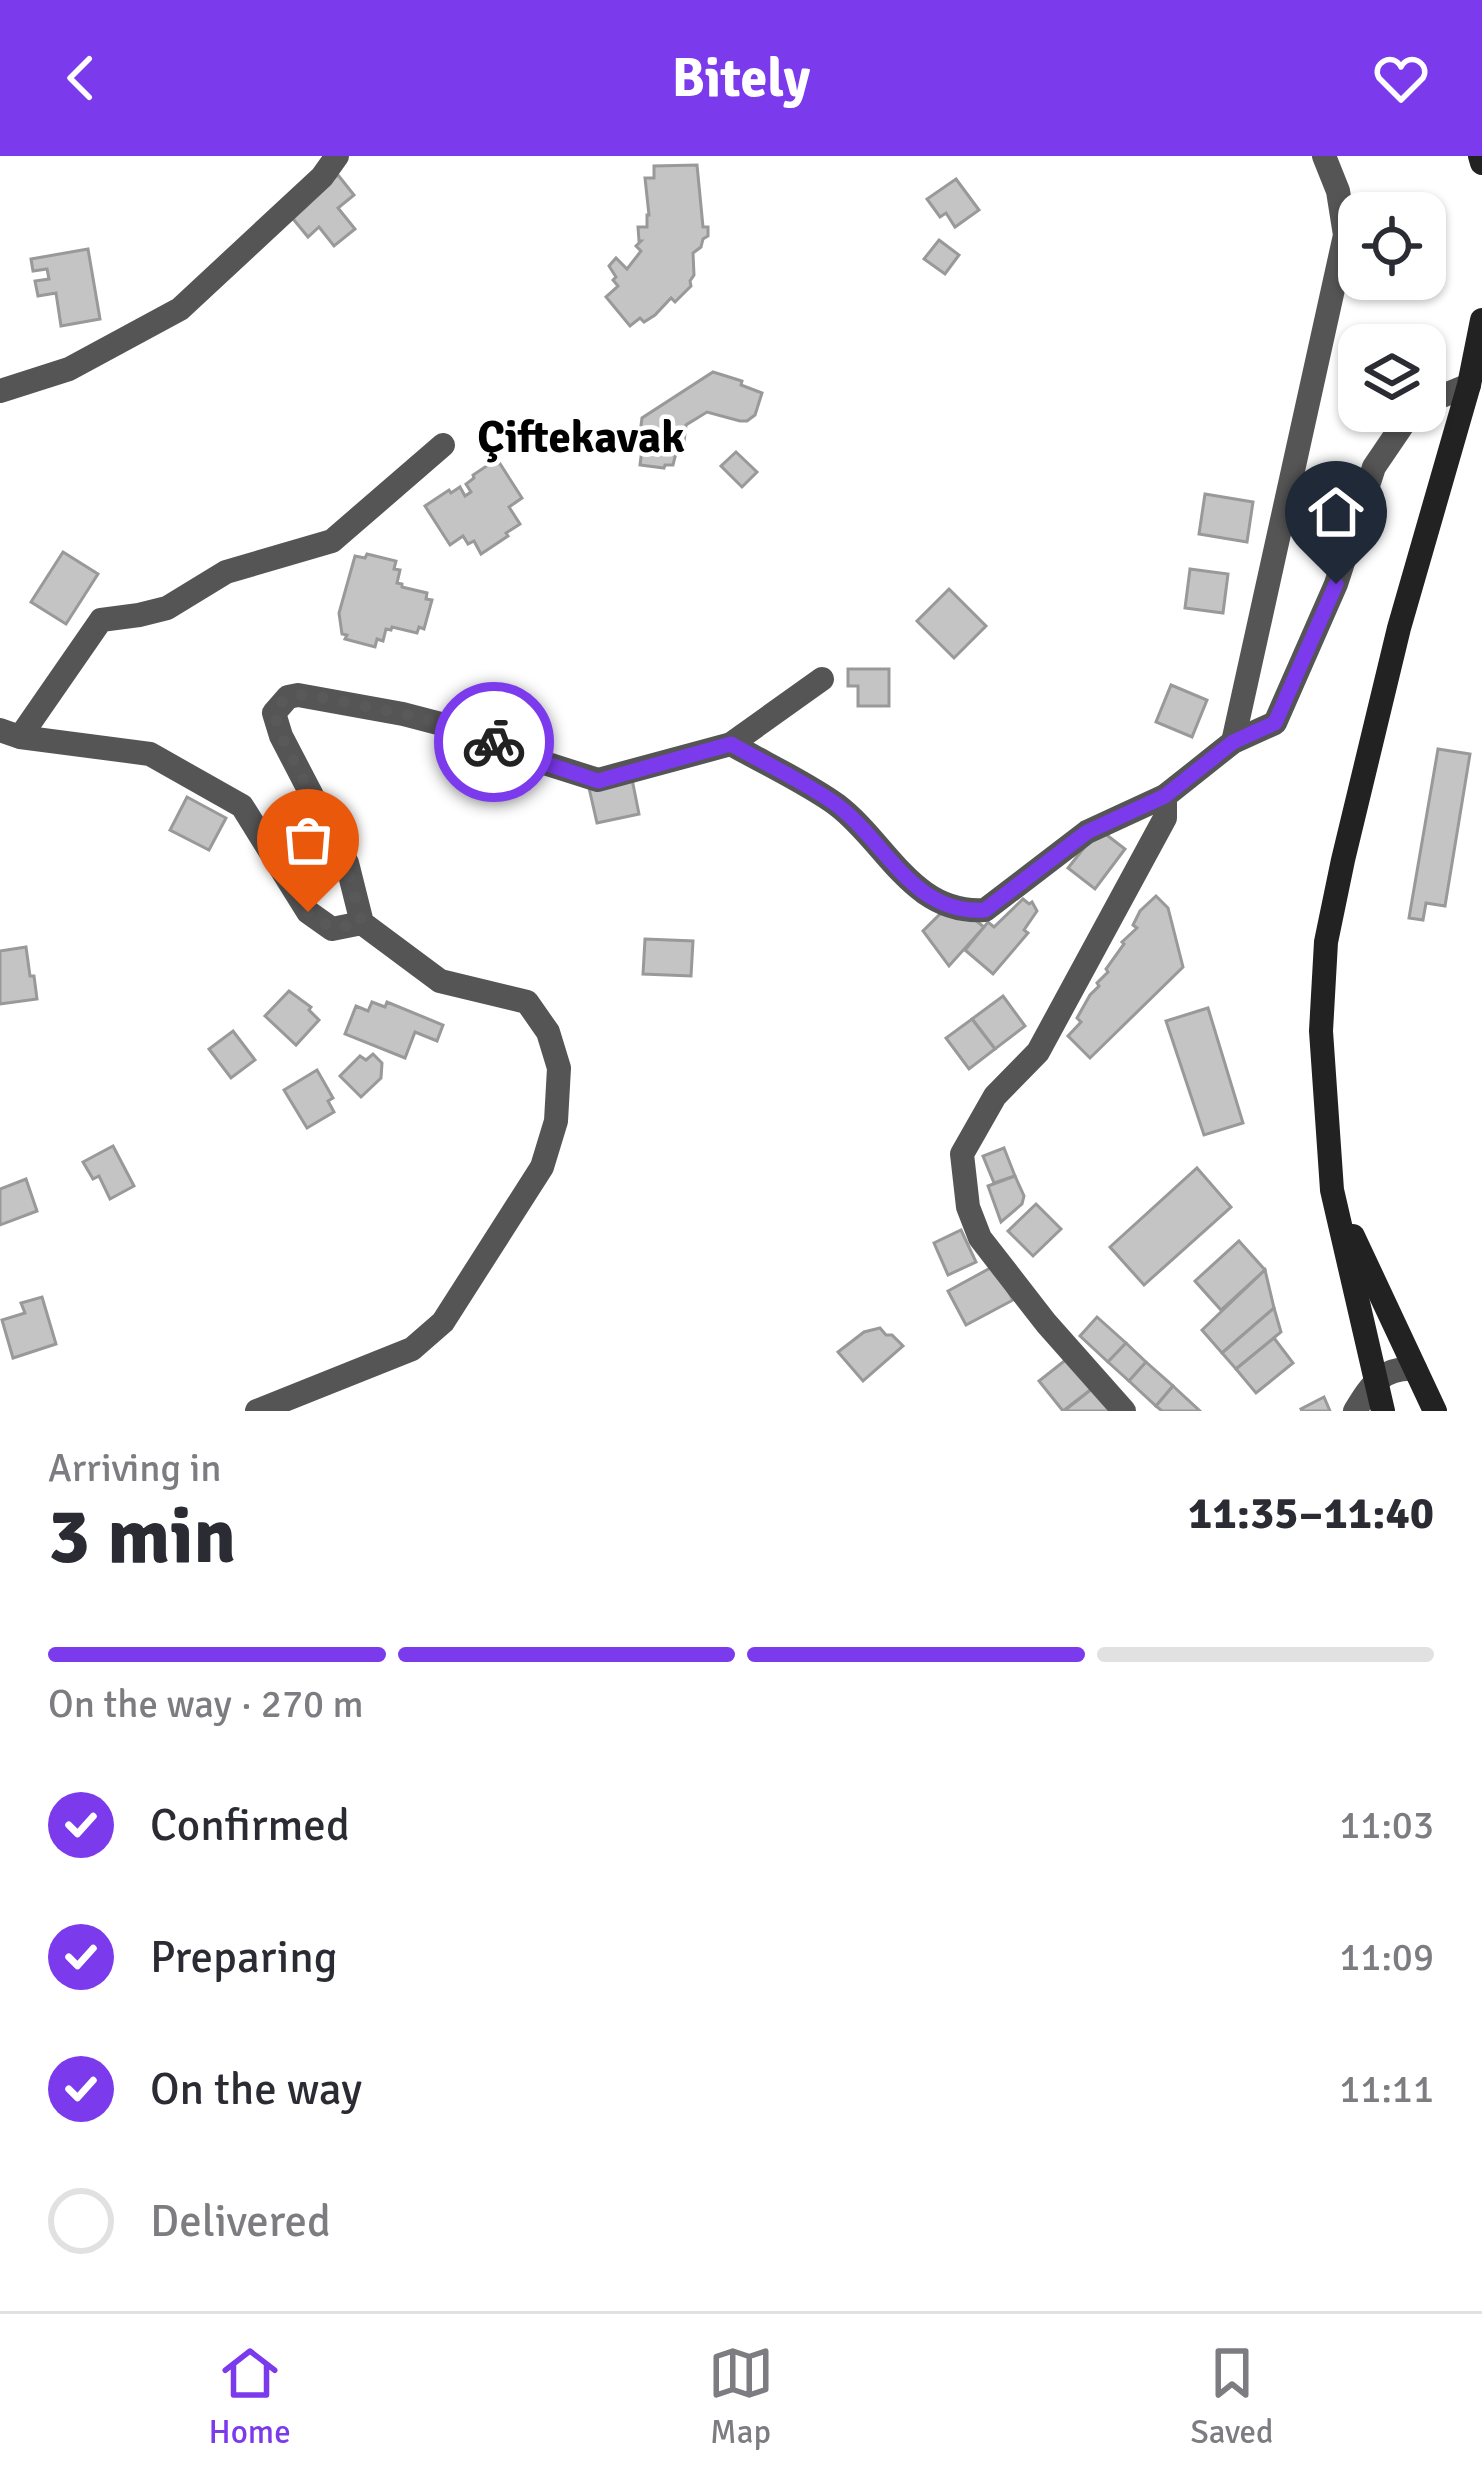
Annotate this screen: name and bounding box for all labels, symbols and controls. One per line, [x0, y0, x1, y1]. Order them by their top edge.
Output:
icon: back [48, 45, 114, 111]
text: Bitely [672, 45, 810, 112]
icon: heart [1368, 45, 1434, 111]
map controls [1338, 192, 1446, 432]
button: locate [1338, 192, 1446, 300]
button: layers [1338, 324, 1446, 432]
district label: Çiftekavak [477, 410, 685, 465]
pin [1285, 461, 1387, 584]
icon: home [1303, 479, 1369, 545]
courier [434, 682, 554, 802]
icon: bike [461, 709, 527, 775]
pin [257, 789, 359, 912]
icon: bag [275, 807, 341, 873]
text: Arriving in [48, 1444, 222, 1492]
text: 11:35–11:40 [1188, 1486, 1434, 1541]
text: 3 min [48, 1489, 236, 1585]
text: On the way · 270 m [48, 1680, 364, 1728]
icon: check [48, 1792, 114, 1858]
text: Confirmed [150, 1798, 350, 1853]
text: 11:03 [1339, 1801, 1434, 1849]
icon: check [48, 1924, 114, 1990]
text: Preparing [150, 1930, 338, 1985]
text: 11:09 [1339, 1933, 1434, 1981]
icon: check [48, 2056, 114, 2122]
text: On the way [150, 2062, 362, 2117]
text: 11:11 [1339, 2065, 1434, 2113]
text: Delivered [150, 2194, 331, 2249]
tab: Home [208, 2340, 291, 2453]
tab: Map [708, 2340, 774, 2453]
tab: Saved [1190, 2340, 1274, 2453]

